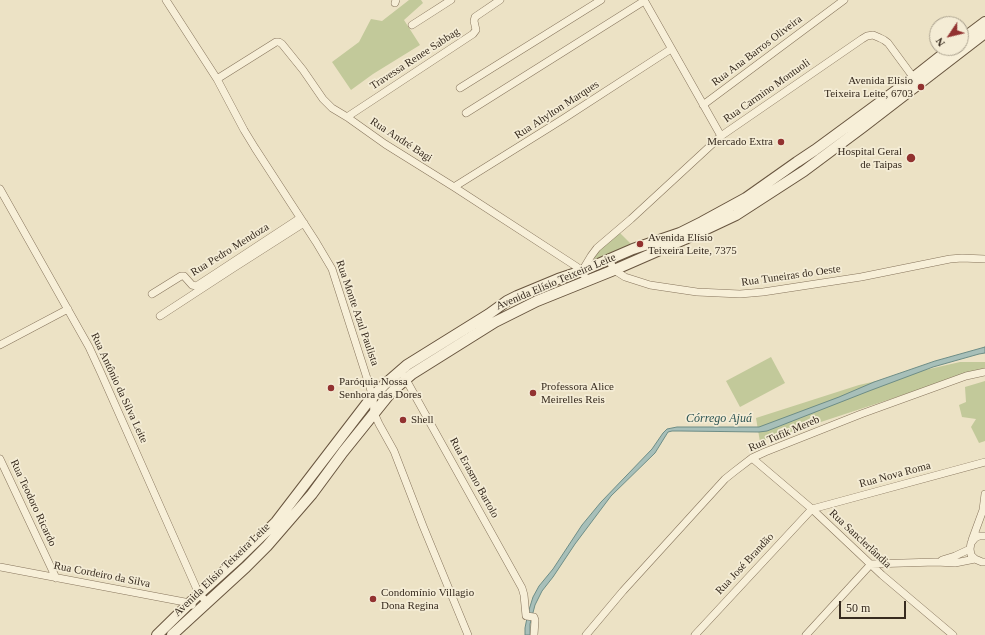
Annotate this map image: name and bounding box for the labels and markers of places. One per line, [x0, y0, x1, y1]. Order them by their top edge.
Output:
place label: Avenida Elísio Teixeira Leite, 6703 [824, 74, 913, 100]
marker: Avenida Elísio Teixeira Leite, 6703 [916, 82, 926, 92]
place label: Mercado Extra [707, 135, 773, 149]
marker: Mercado Extra [776, 137, 786, 147]
place label: Hospital Geral de Taipas [838, 145, 902, 171]
marker: Hospital Geral de Taipas [905, 152, 917, 164]
place label: Avenida Elísio Teixeira Leite, 7375 [648, 231, 737, 257]
marker: Avenida Elísio Teixeira Leite, 7375 [635, 239, 645, 249]
place label: Paróquia Nossa Senhora das Dores [339, 375, 421, 401]
place label: Professora Alice Meirelles Reis [541, 380, 614, 406]
marker: Paróquia Nossa Senhora das Dores [326, 383, 336, 393]
marker: Professora Alice Meirelles Reis [528, 388, 538, 398]
place label: Shell [411, 413, 434, 427]
marker: Shell [398, 415, 408, 425]
place label: Condomínio Villagio Dona Regina [381, 586, 474, 612]
marker: Condomínio Villagio Dona Regina [368, 594, 378, 604]

